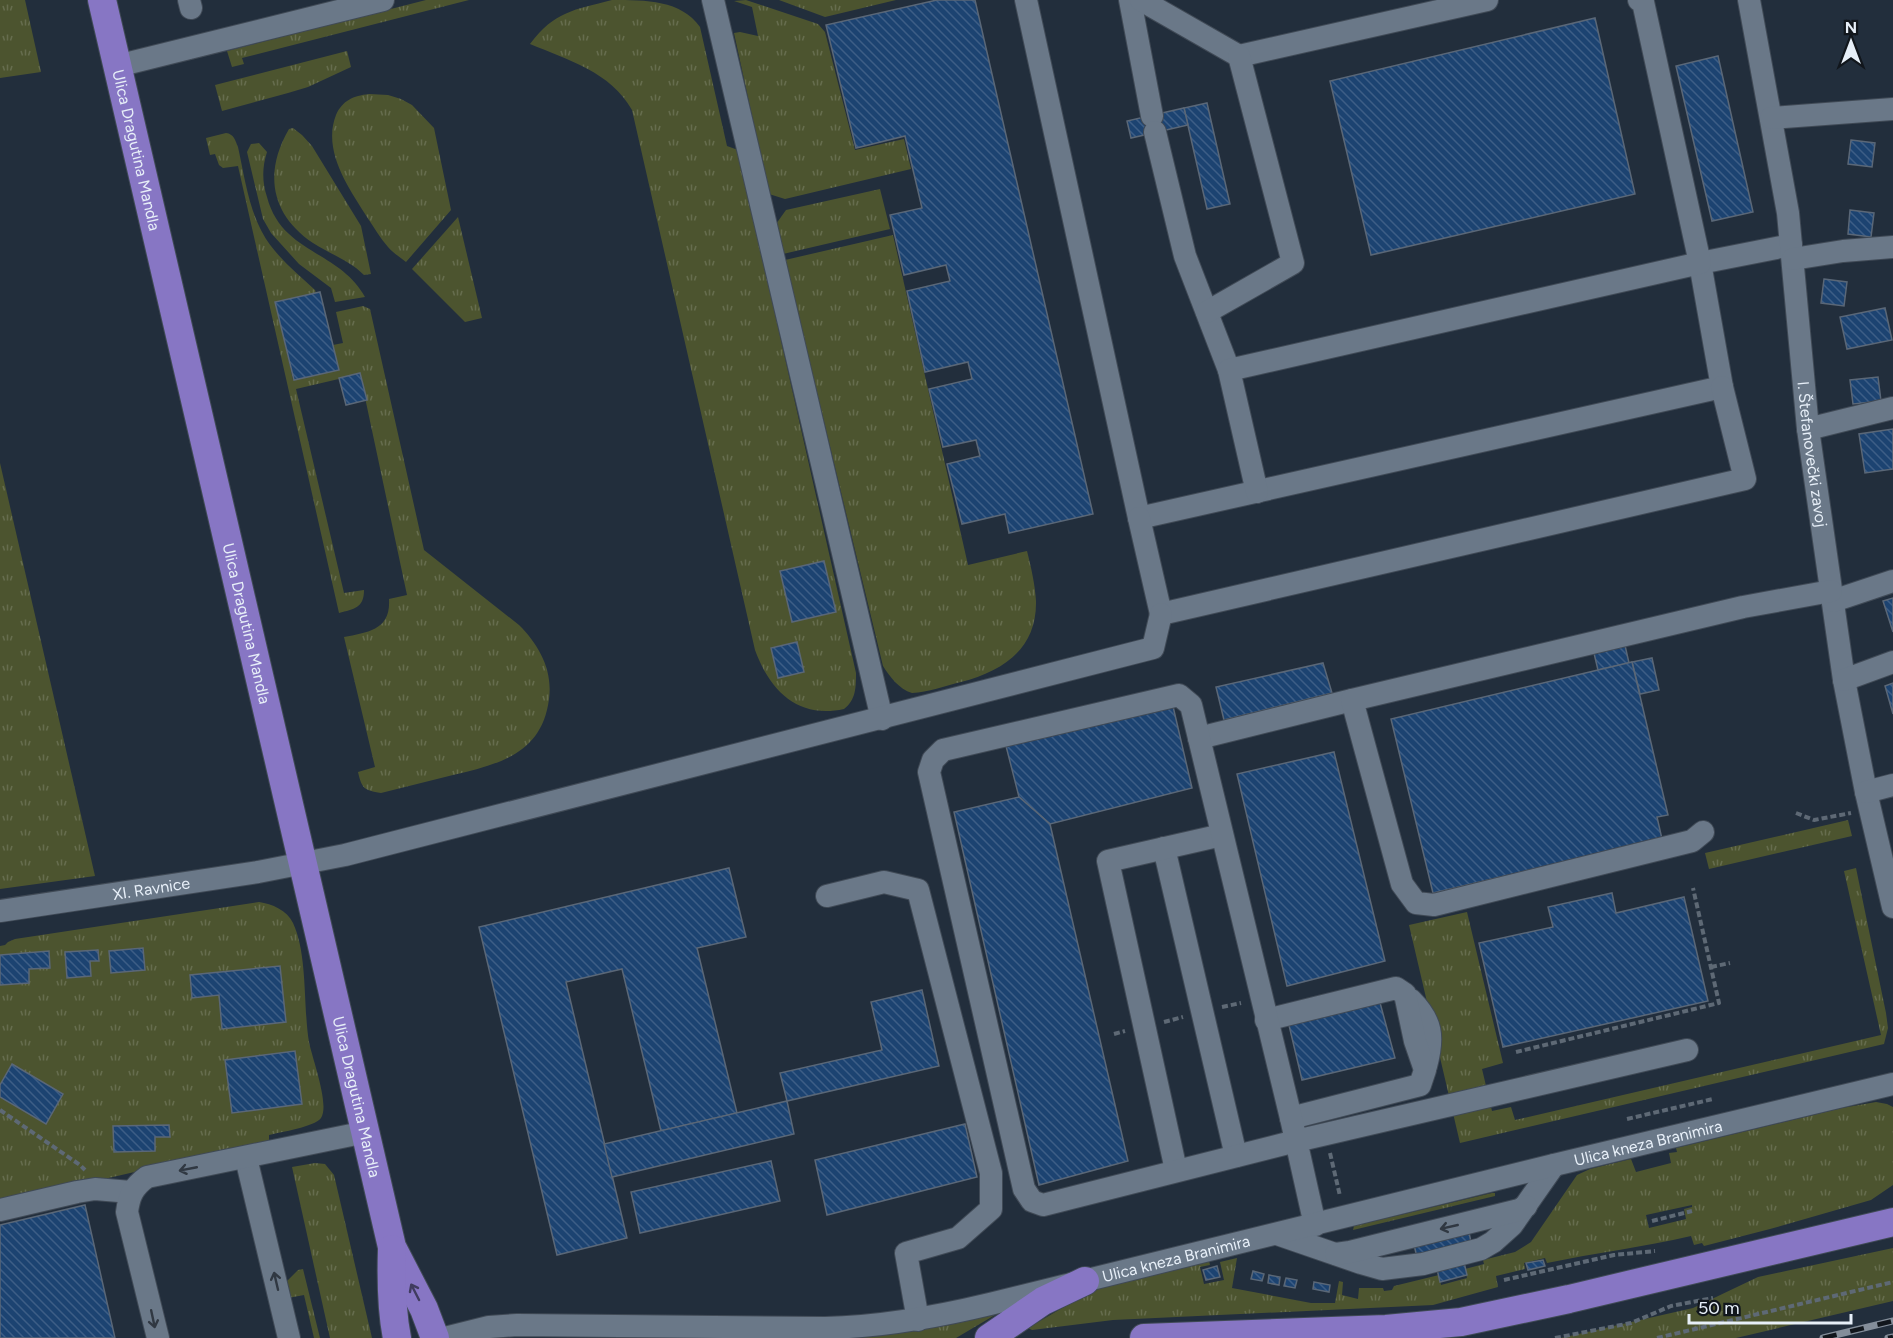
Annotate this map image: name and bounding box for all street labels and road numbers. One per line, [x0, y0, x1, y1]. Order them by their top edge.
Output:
street label: Ulica Dragutina Mandla [109, 68, 165, 232]
street label: I. Štefanovečki zavoj [1794, 380, 1831, 528]
street label: Ulica Dragutina Mandla [219, 541, 275, 706]
street label: XI. Ravnice [111, 873, 191, 903]
street label: Ulica Dragutina Mandla [329, 1014, 385, 1179]
street label: Ulica kneza Branimira [1572, 1116, 1724, 1169]
street label: Ulica kneza Branimira [1100, 1231, 1252, 1286]

